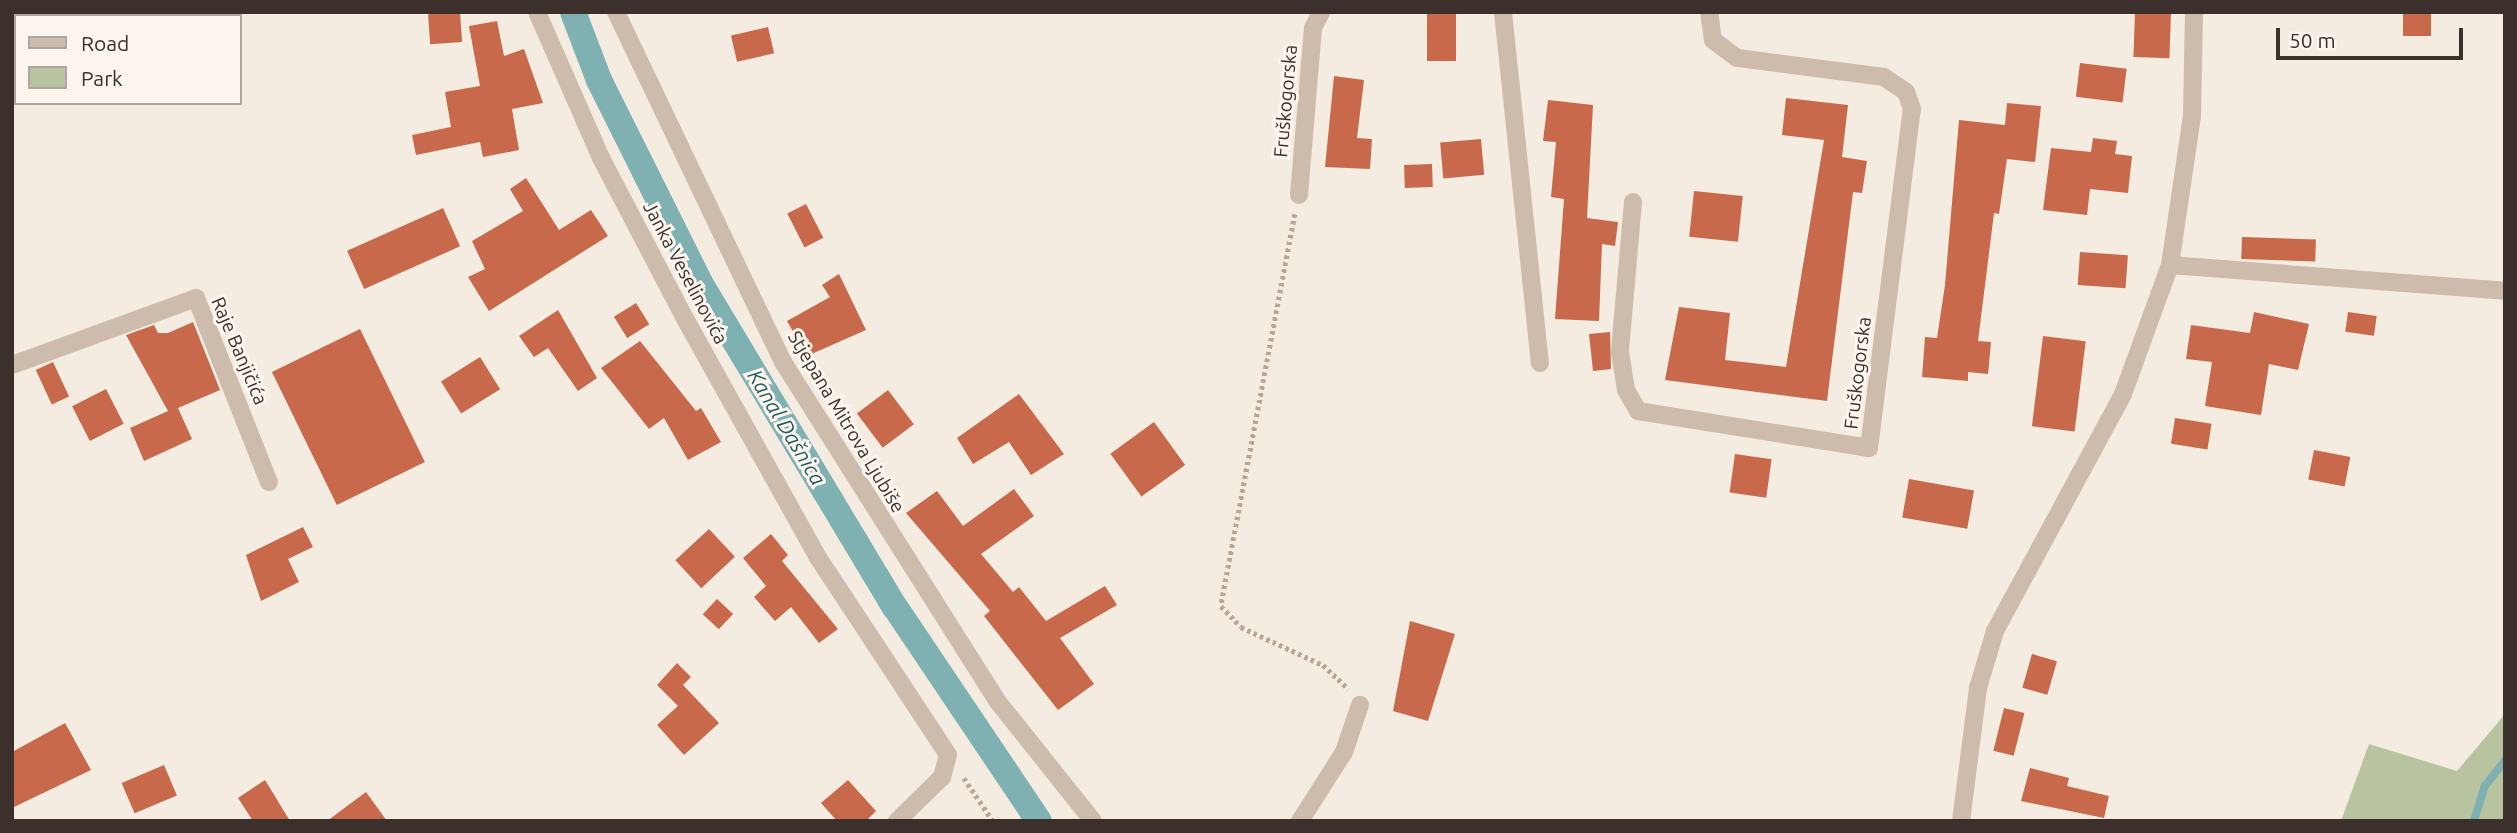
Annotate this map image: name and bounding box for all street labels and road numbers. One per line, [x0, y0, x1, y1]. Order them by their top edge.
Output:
street label: Fruškogorska [1270, 44, 1302, 158]
street label: Janka Veselinovića [638, 198, 732, 348]
street label: Raje Banjičića [206, 294, 272, 408]
street label: Fruškogorska [1840, 315, 1876, 431]
street label: Stjepana Mitrova Ljubiše [783, 327, 909, 517]

